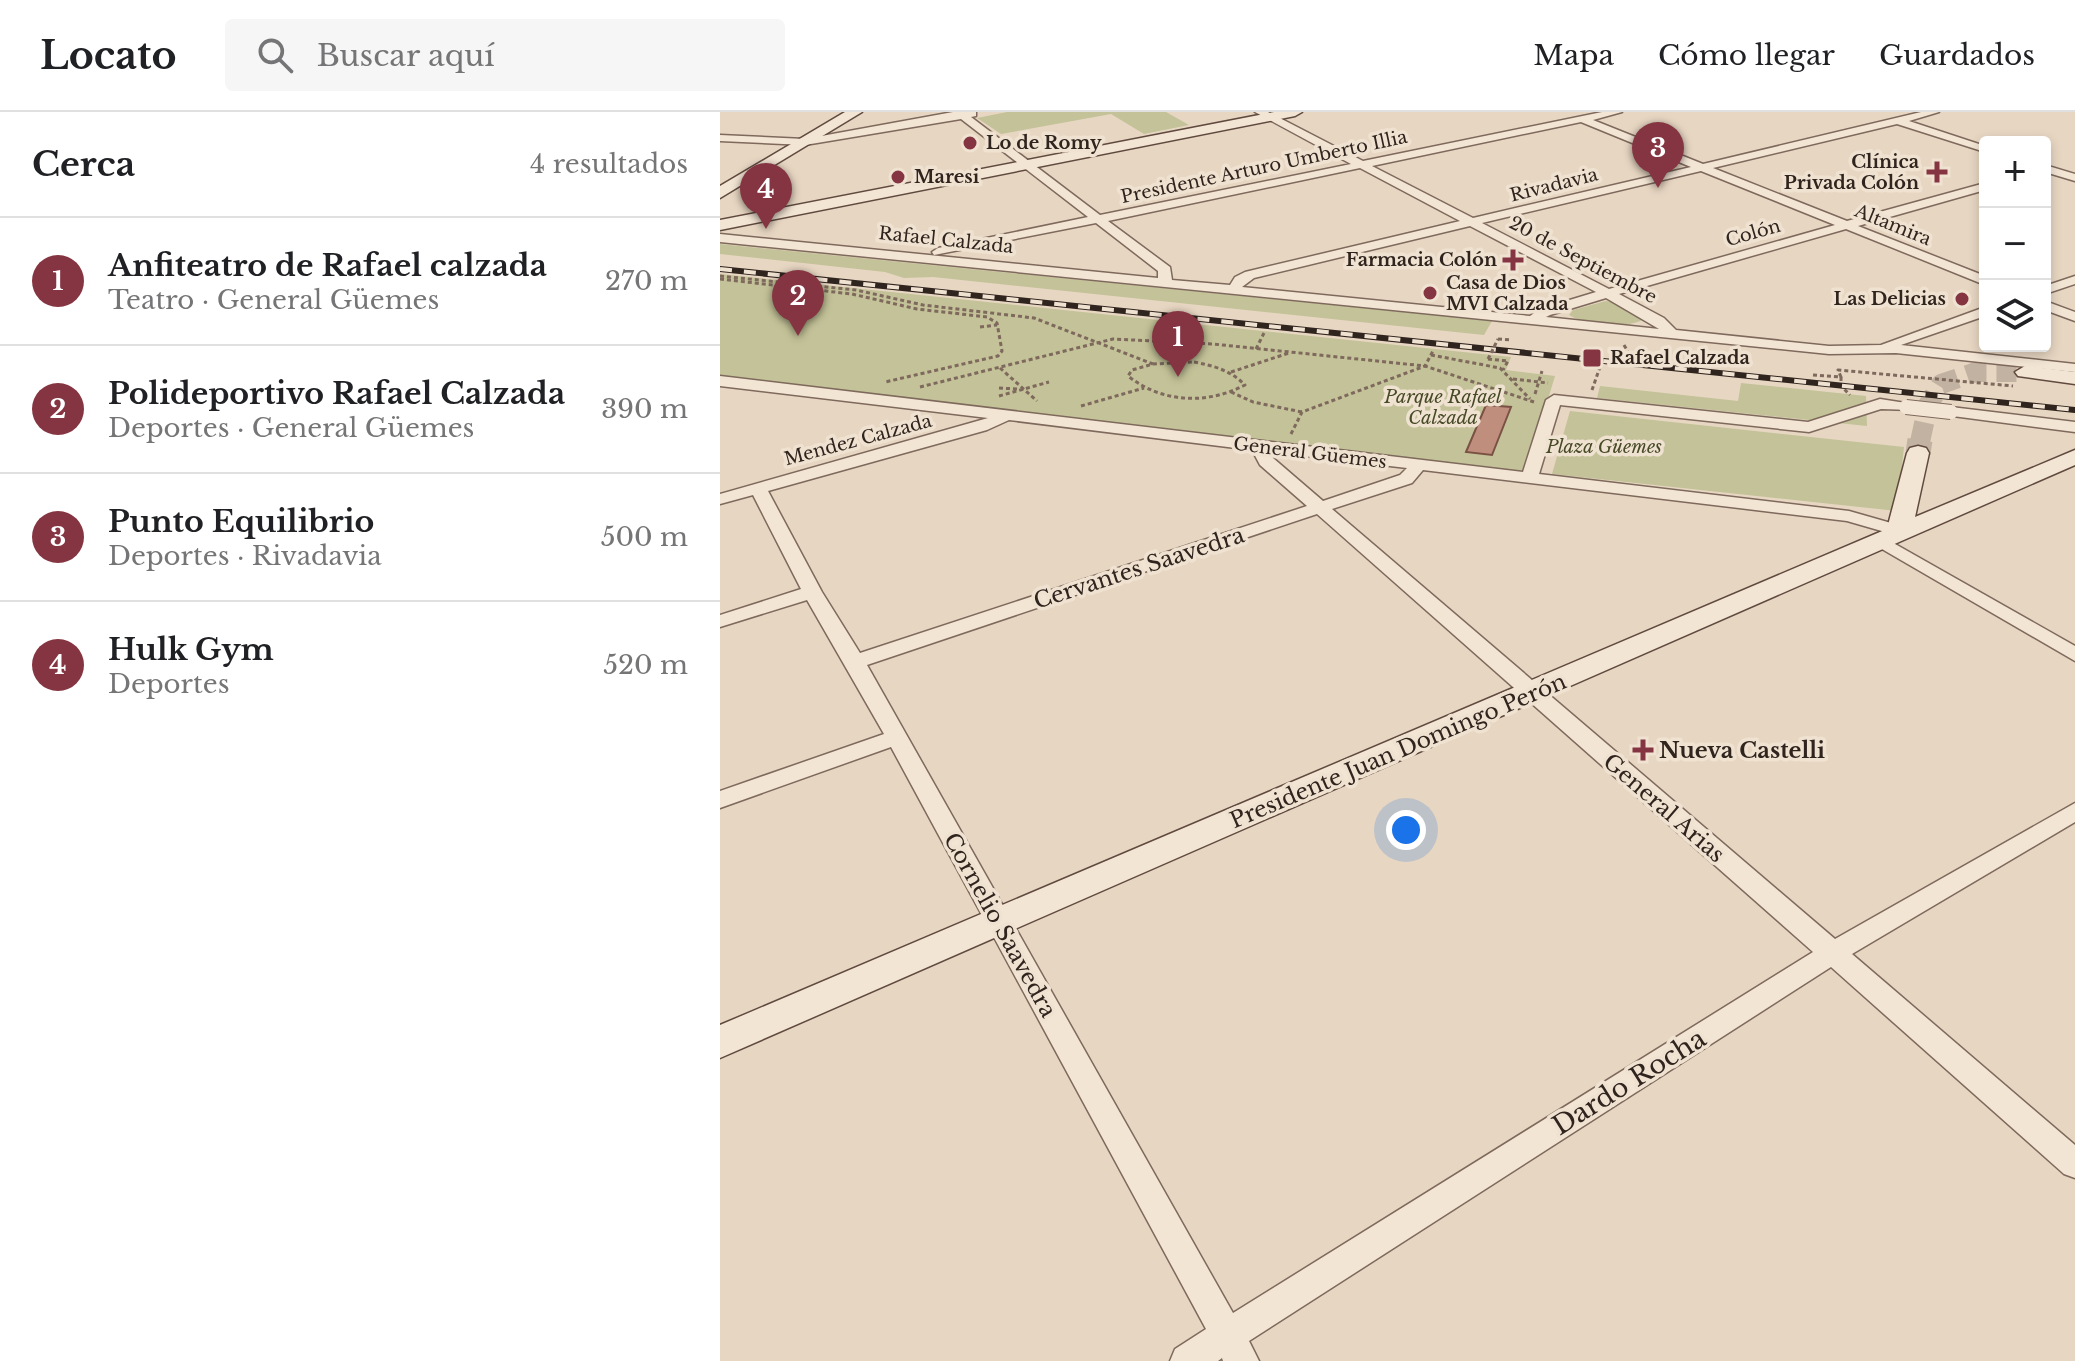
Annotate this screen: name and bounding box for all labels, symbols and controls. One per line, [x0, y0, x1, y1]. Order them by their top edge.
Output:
search box [225, 19, 785, 91]
text: Locato [40, 32, 177, 79]
icon: search [253, 33, 297, 77]
text: Buscar aquí [317, 37, 495, 74]
text: Mapa [1533, 38, 1614, 73]
text: Cómo llegar [1658, 38, 1835, 73]
text: Guardados [1879, 38, 2035, 73]
pin: 3 [1632, 122, 1684, 188]
street label: Presidente Arturo Umberto Illia [1119, 126, 1409, 208]
place label: Lo de Romy [986, 132, 1102, 154]
marker: Lo de Romy [961, 134, 979, 152]
map controls [1979, 136, 2051, 352]
button: + [1979, 136, 2051, 208]
text: Cerca [32, 143, 135, 185]
text: 4 resultados [530, 148, 688, 180]
place label: Clínica Privada Colón [1784, 151, 1920, 194]
marker: Clínica Privada Colón [1926, 161, 1948, 183]
pin: 4 [740, 163, 792, 229]
street label: Rivadavia [1508, 163, 1600, 207]
place label: Maresi [914, 166, 980, 188]
marker: Maresi [889, 168, 907, 186]
street label: Altamira [1851, 199, 1934, 250]
button: − [1979, 208, 2051, 280]
street label: 20 de Septiembre [1505, 212, 1661, 308]
street label: Colón [1723, 215, 1783, 251]
street label: Rafael Calzada [878, 222, 1014, 258]
text: Anfiteatro de Rafael calzada [108, 247, 547, 284]
place label: Farmacia Colón [1346, 249, 1497, 271]
marker: Farmacia Colón [1504, 251, 1522, 269]
text: 1 [52, 265, 64, 297]
text: 270 m [605, 265, 688, 297]
pin: 2 [772, 270, 824, 336]
place label: Casa de Dios MVI Calzada [1446, 272, 1569, 315]
button: layers [1979, 280, 2051, 352]
text: Teatro · General Güemes [108, 284, 439, 316]
marker: Casa de Dios MVI Calzada [1421, 284, 1439, 302]
place label: Las Delicias [1834, 288, 1946, 310]
marker: Las Delicias [1953, 290, 1971, 308]
pin: 1 [1152, 311, 1204, 377]
marker: Rafael Calzada [1581, 347, 1603, 369]
place label: Rafael Calzada [1610, 347, 1751, 369]
text: Polideportivo Rafael Calzada [108, 375, 565, 412]
park label: Parque Rafael Calzada [1383, 386, 1502, 429]
text: 2 [50, 393, 66, 425]
text: 390 m [601, 393, 688, 425]
street label: Mendez Calzada [782, 410, 934, 470]
text: Deportes · General Güemes [108, 412, 474, 444]
street label: General Güemes [1232, 433, 1388, 473]
park label: Plaza Güemes [1545, 436, 1662, 458]
text: Punto Equilibrio [108, 503, 374, 540]
text: 3 [50, 521, 66, 553]
text: 500 m [601, 521, 688, 553]
street label: Cervantes Saavedra [1030, 521, 1248, 615]
text: Deportes · Rivadavia [108, 540, 382, 572]
text: Hulk Gym [108, 631, 274, 668]
text: 4 [49, 649, 67, 681]
text: 520 m [603, 649, 688, 681]
text: Deportes [108, 668, 229, 700]
street label: Presidente Juan Domingo Perón [1226, 668, 1570, 834]
place label: Nueva Castelli [1659, 737, 1825, 764]
marker: Nueva Castelli [1634, 741, 1652, 759]
street label: General Arias [1598, 748, 1730, 868]
your location [1386, 810, 1426, 850]
street label: Cornelio Saavedra [938, 828, 1062, 1023]
street label: Dardo Rocha [1546, 1022, 1712, 1142]

